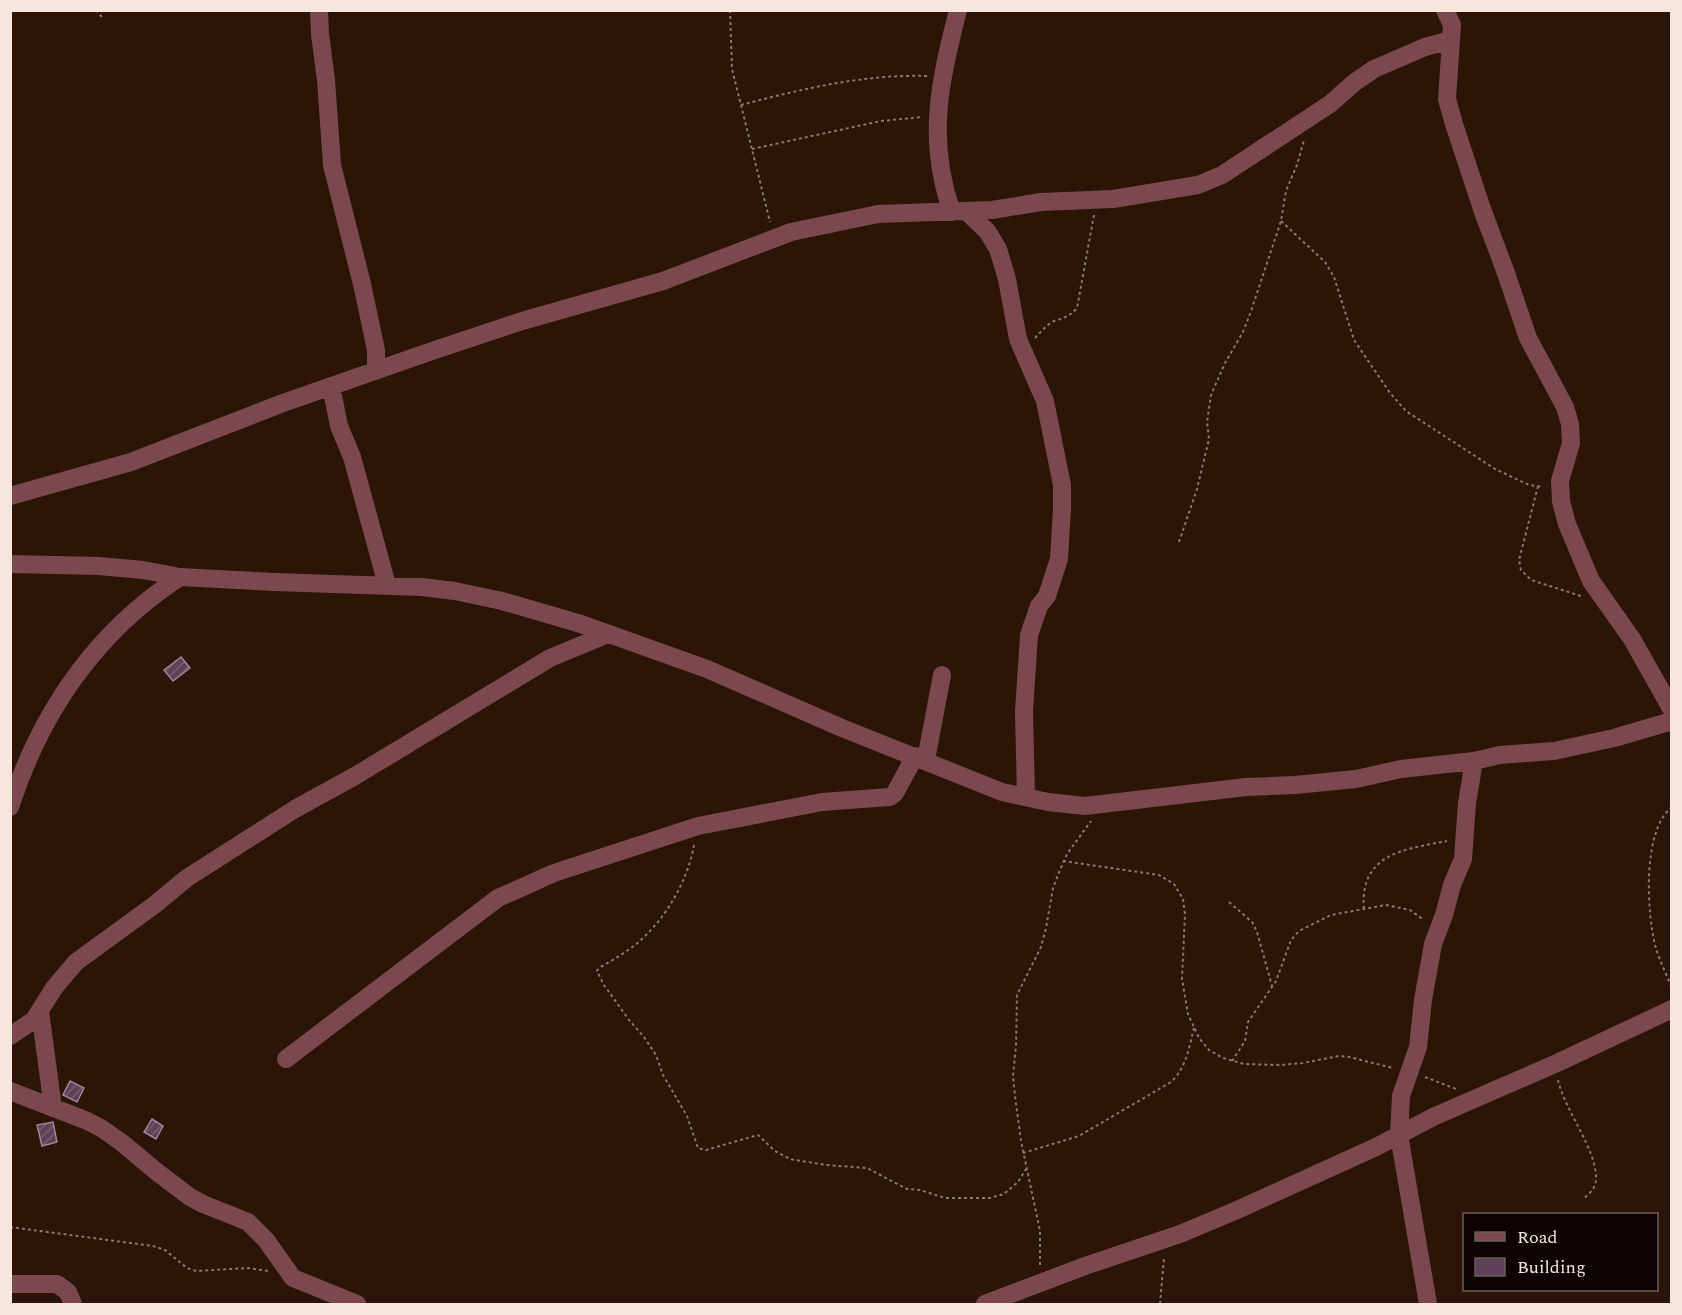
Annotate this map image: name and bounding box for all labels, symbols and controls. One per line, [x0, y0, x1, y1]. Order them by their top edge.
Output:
legend [1463, 1213, 1658, 1291]
text: Road [1517, 1224, 1558, 1251]
text: Building [1517, 1254, 1586, 1281]

